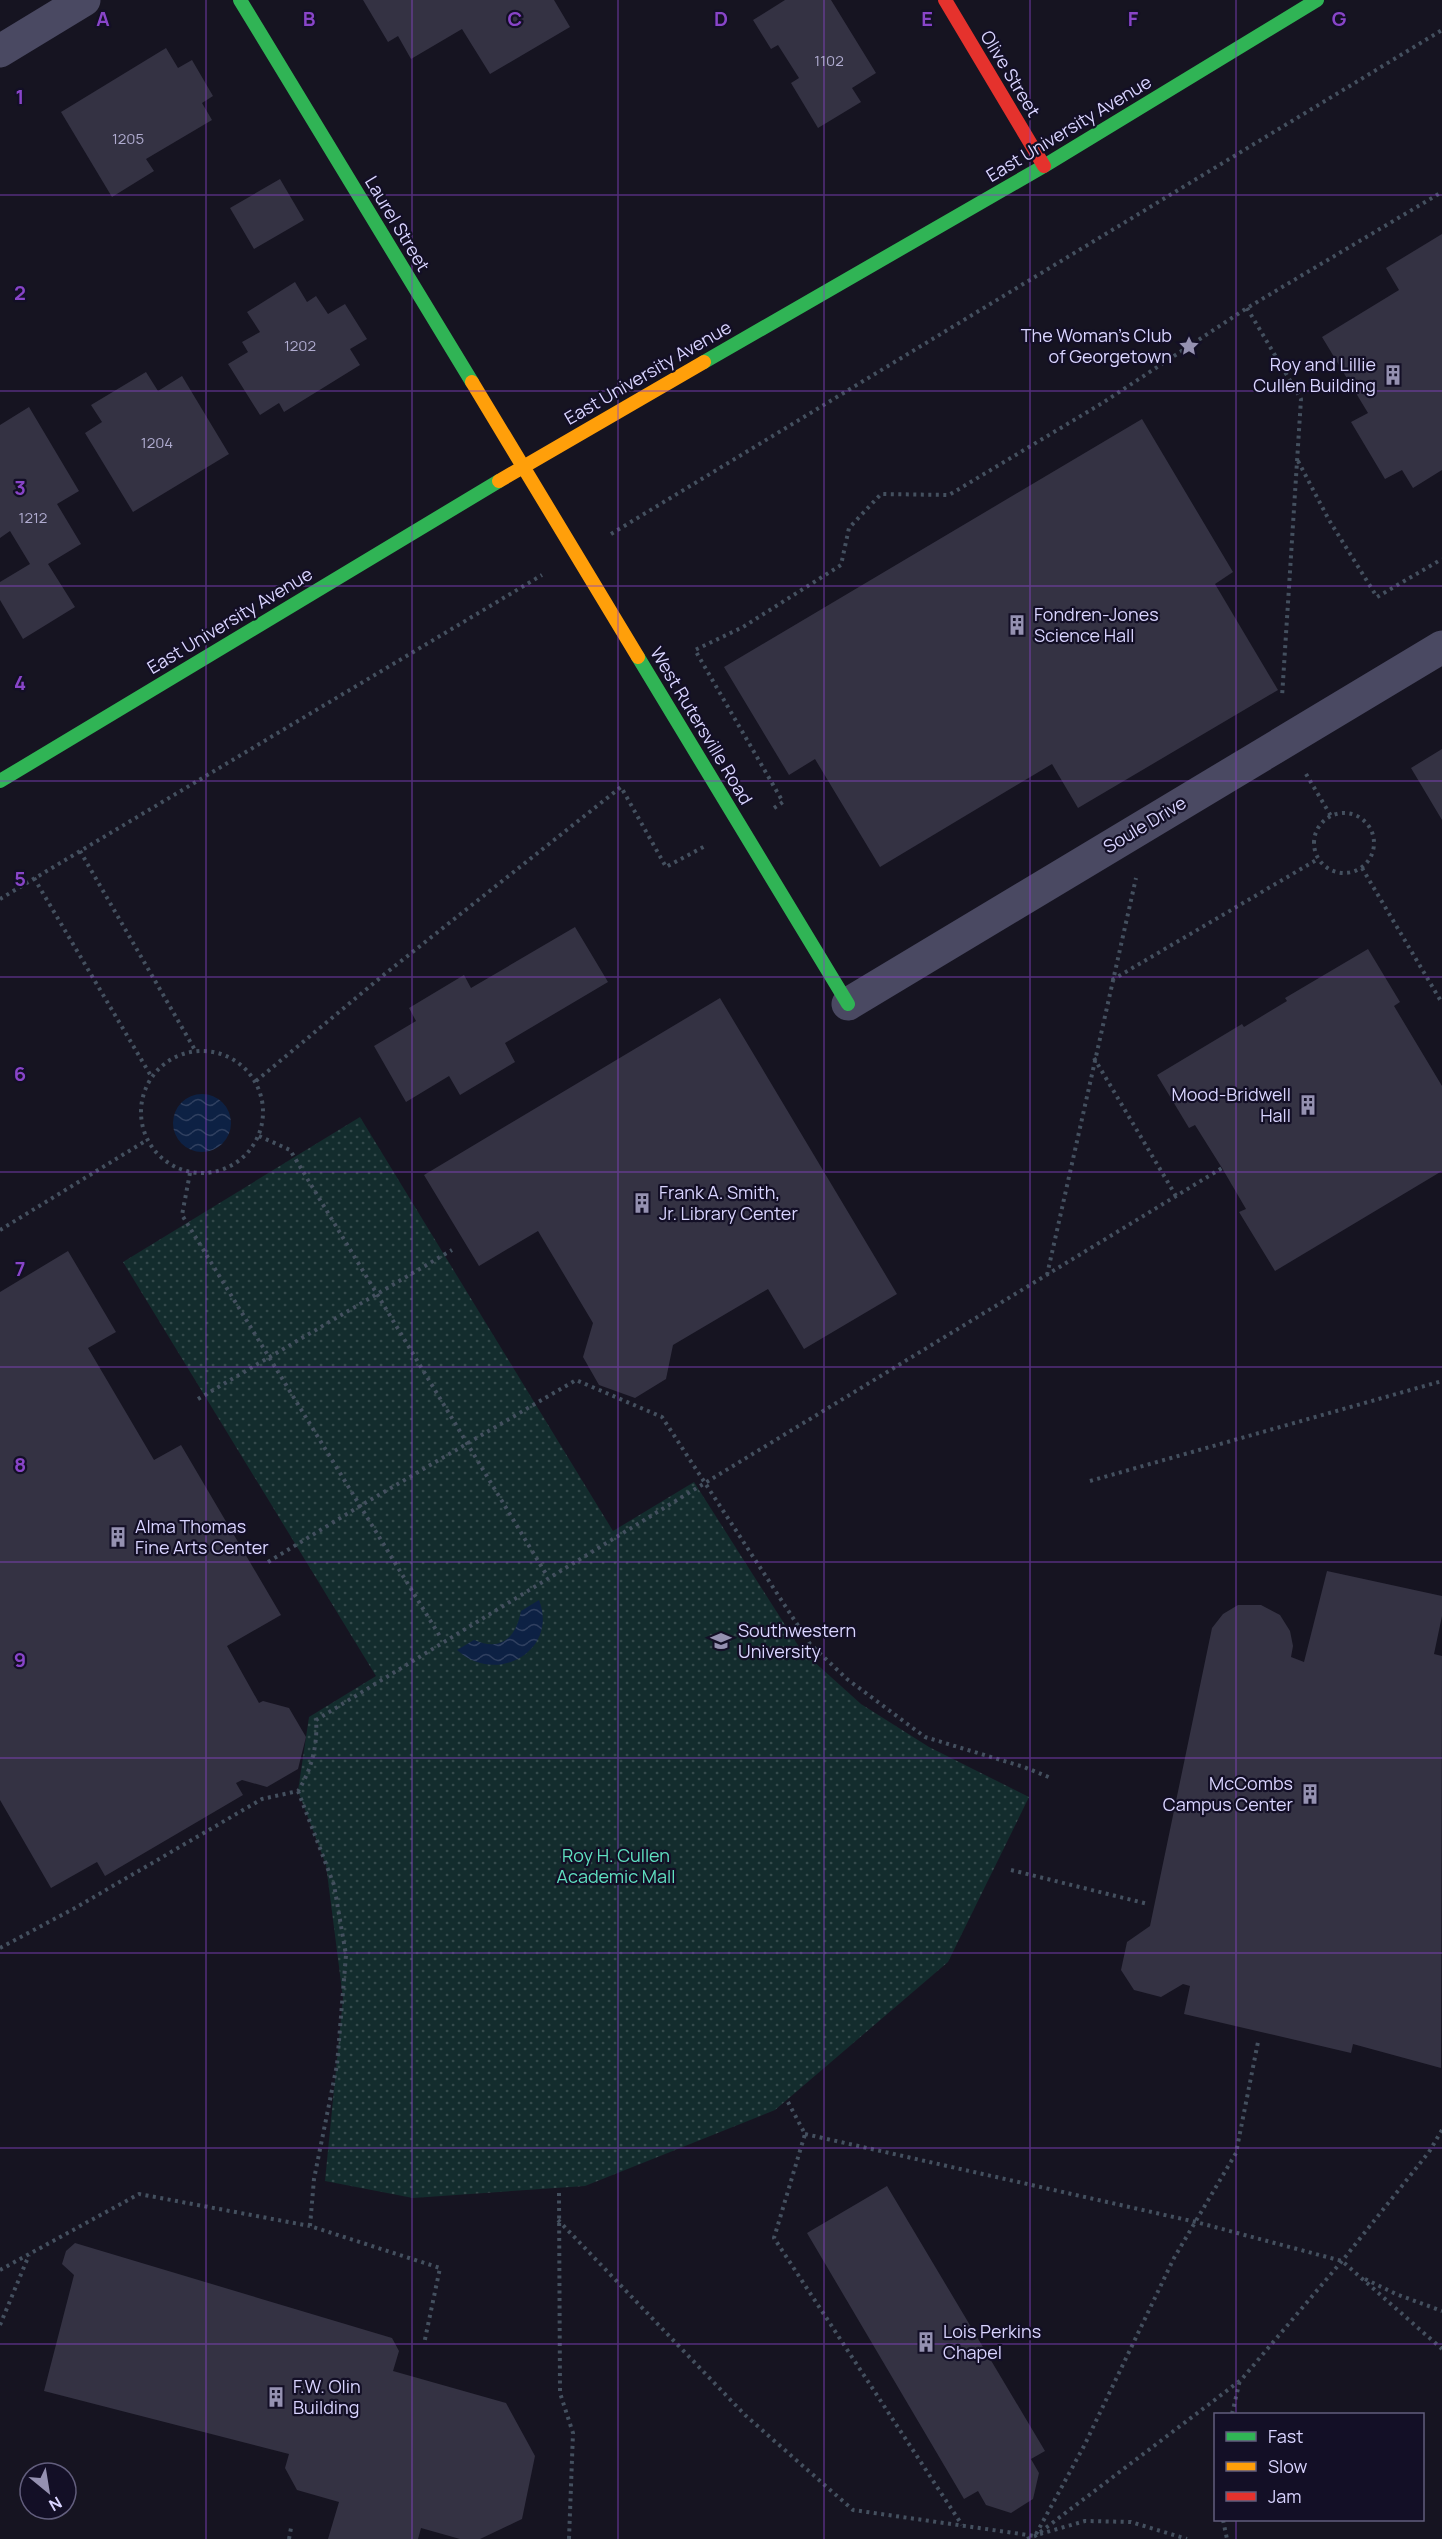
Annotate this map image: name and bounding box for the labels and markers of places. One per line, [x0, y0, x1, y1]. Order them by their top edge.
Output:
place label: The Woman's Club of Georgetown [1021, 323, 1172, 368]
place icon: The Woman's Club of Georgetown [1177, 334, 1201, 358]
place label: Roy and Lillie Cullen Building [1253, 352, 1376, 397]
building icon: Roy and Lillie Cullen Building [1381, 363, 1405, 387]
place label: Fondren-Jones Science Hall [1034, 602, 1159, 647]
building icon: Fondren-Jones Science Hall [1005, 613, 1029, 637]
place label: Mood-Bridwell Hall [1172, 1082, 1291, 1127]
building icon: Mood-Bridwell Hall [1296, 1093, 1320, 1117]
place label: Frank A. Smith, Jr. Library Center [659, 1180, 798, 1225]
building icon: Frank A. Smith, Jr. Library Center [630, 1191, 654, 1215]
place label: Alma Thomas Fine Arts Center [135, 1514, 269, 1559]
building icon: Alma Thomas Fine Arts Center [106, 1525, 130, 1549]
place label: Southwestern University [738, 1618, 856, 1663]
school or university icon: Southwestern University [709, 1629, 733, 1653]
place label: McCombs Campus Center [1163, 1771, 1293, 1816]
building icon: McCombs Campus Center [1298, 1782, 1322, 1806]
place label: Lois Perkins Chapel [943, 2319, 1041, 2364]
building icon: Lois Perkins Chapel [914, 2330, 938, 2354]
place label: F.W. Olin Building [293, 2374, 361, 2419]
building icon: F.W. Olin Building [264, 2385, 288, 2409]

